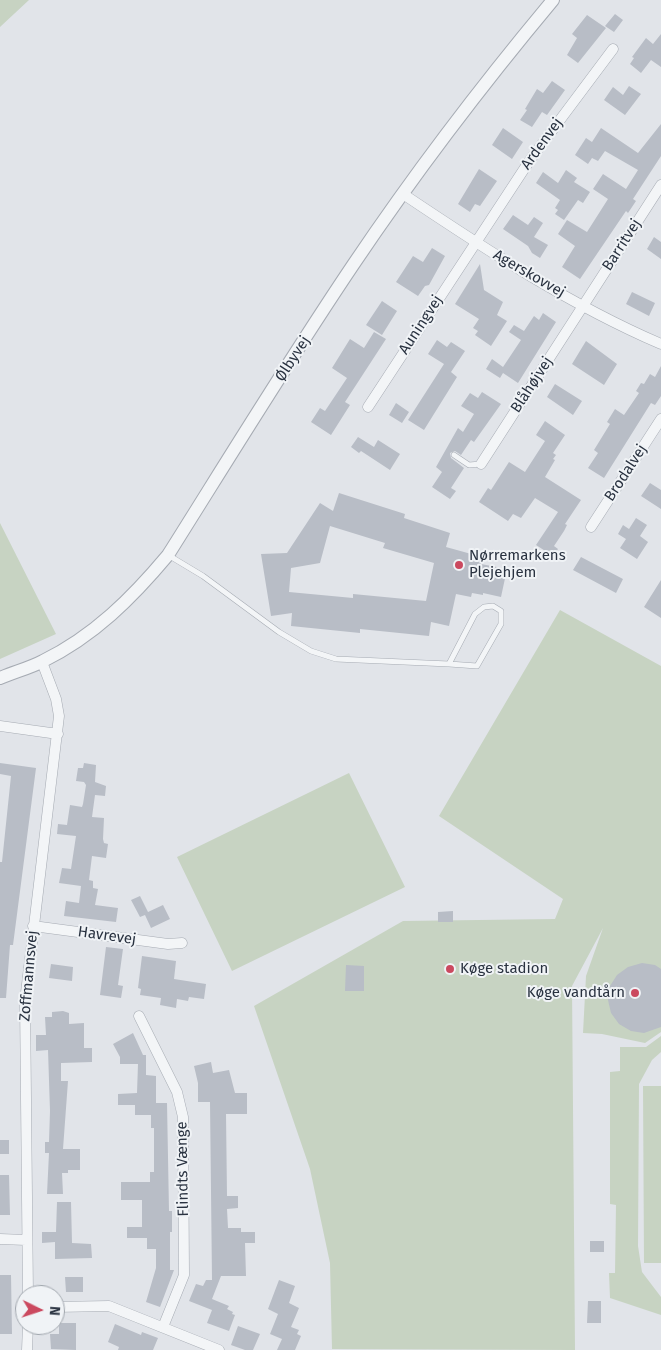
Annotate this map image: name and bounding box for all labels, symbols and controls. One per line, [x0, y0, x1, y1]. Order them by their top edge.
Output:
street label: Ardenvej [517, 115, 567, 173]
street label: Barritvej [599, 216, 645, 274]
street label: Agerskovvej [490, 246, 568, 302]
street label: Auningvej [395, 292, 447, 358]
street label: Ølbyvej [272, 333, 314, 385]
street label: Blåhøjvej [507, 354, 557, 416]
street label: Brodalvej [601, 441, 651, 505]
place label: Nørremarkens Plejehjem [469, 547, 566, 582]
marker: Nørremarkens Plejehjem [453, 559, 465, 571]
street label: Havrevej [77, 923, 137, 949]
street label: Zoffmannsvej [16, 930, 42, 1022]
place label: Køge stadion [460, 960, 548, 978]
marker: Køge stadion [444, 963, 456, 975]
place label: Køge vandtårn [527, 984, 625, 1002]
marker: Køge vandtårn [629, 987, 641, 999]
street label: Flindts Vænge [173, 1121, 193, 1217]
north arrow [15, 1285, 65, 1335]
text: N [46, 1306, 63, 1316]

